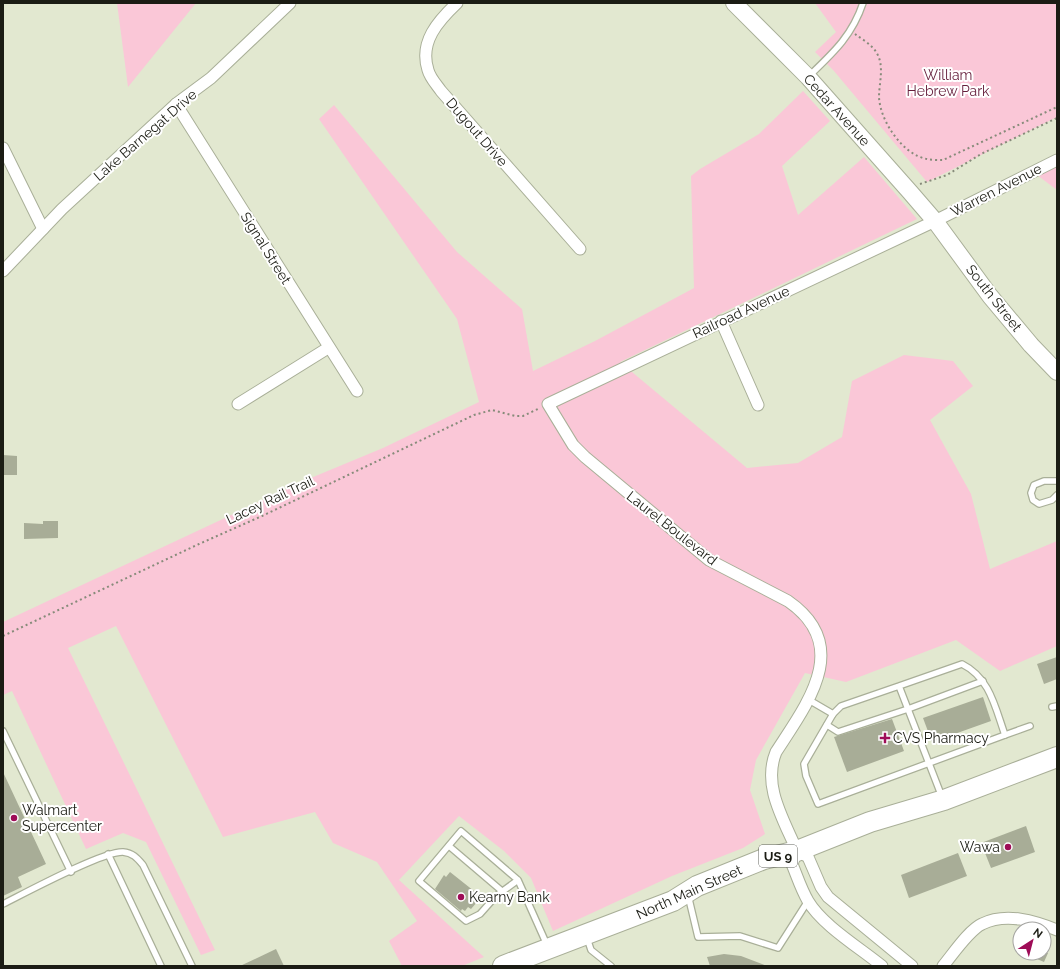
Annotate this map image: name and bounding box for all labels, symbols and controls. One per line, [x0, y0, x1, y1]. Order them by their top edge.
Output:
park label: William Hebrew Park [907, 67, 990, 99]
street label: Cedar Avenue [801, 71, 873, 149]
street label: Lake Barnegat Drive [90, 86, 200, 184]
street label: Dugout Drive [443, 95, 511, 169]
street label: Warren Avenue [948, 160, 1044, 220]
street label: Signal Street [238, 209, 295, 287]
street label: South Street [963, 261, 1025, 335]
street label: Railroad Avenue [690, 283, 792, 341]
street label: Lacey Rail Trail [224, 473, 317, 527]
street label: Laurel Boulevard [624, 488, 720, 568]
place label: CVS Pharmacy [893, 730, 989, 746]
marker: CVS Pharmacy [880, 733, 890, 743]
place label: Walmart Supercenter [22, 802, 102, 834]
marker: Walmart Supercenter [9, 813, 19, 823]
place label: Wawa [960, 839, 1000, 855]
marker: Wawa [1003, 842, 1013, 852]
road number: US 9 [759, 845, 797, 867]
street label: North Main Street [634, 861, 745, 922]
place label: Kearny Bank [469, 889, 550, 905]
marker: Kearny Bank [456, 892, 466, 902]
north arrow [1012, 921, 1052, 961]
text: N [1030, 926, 1045, 941]

